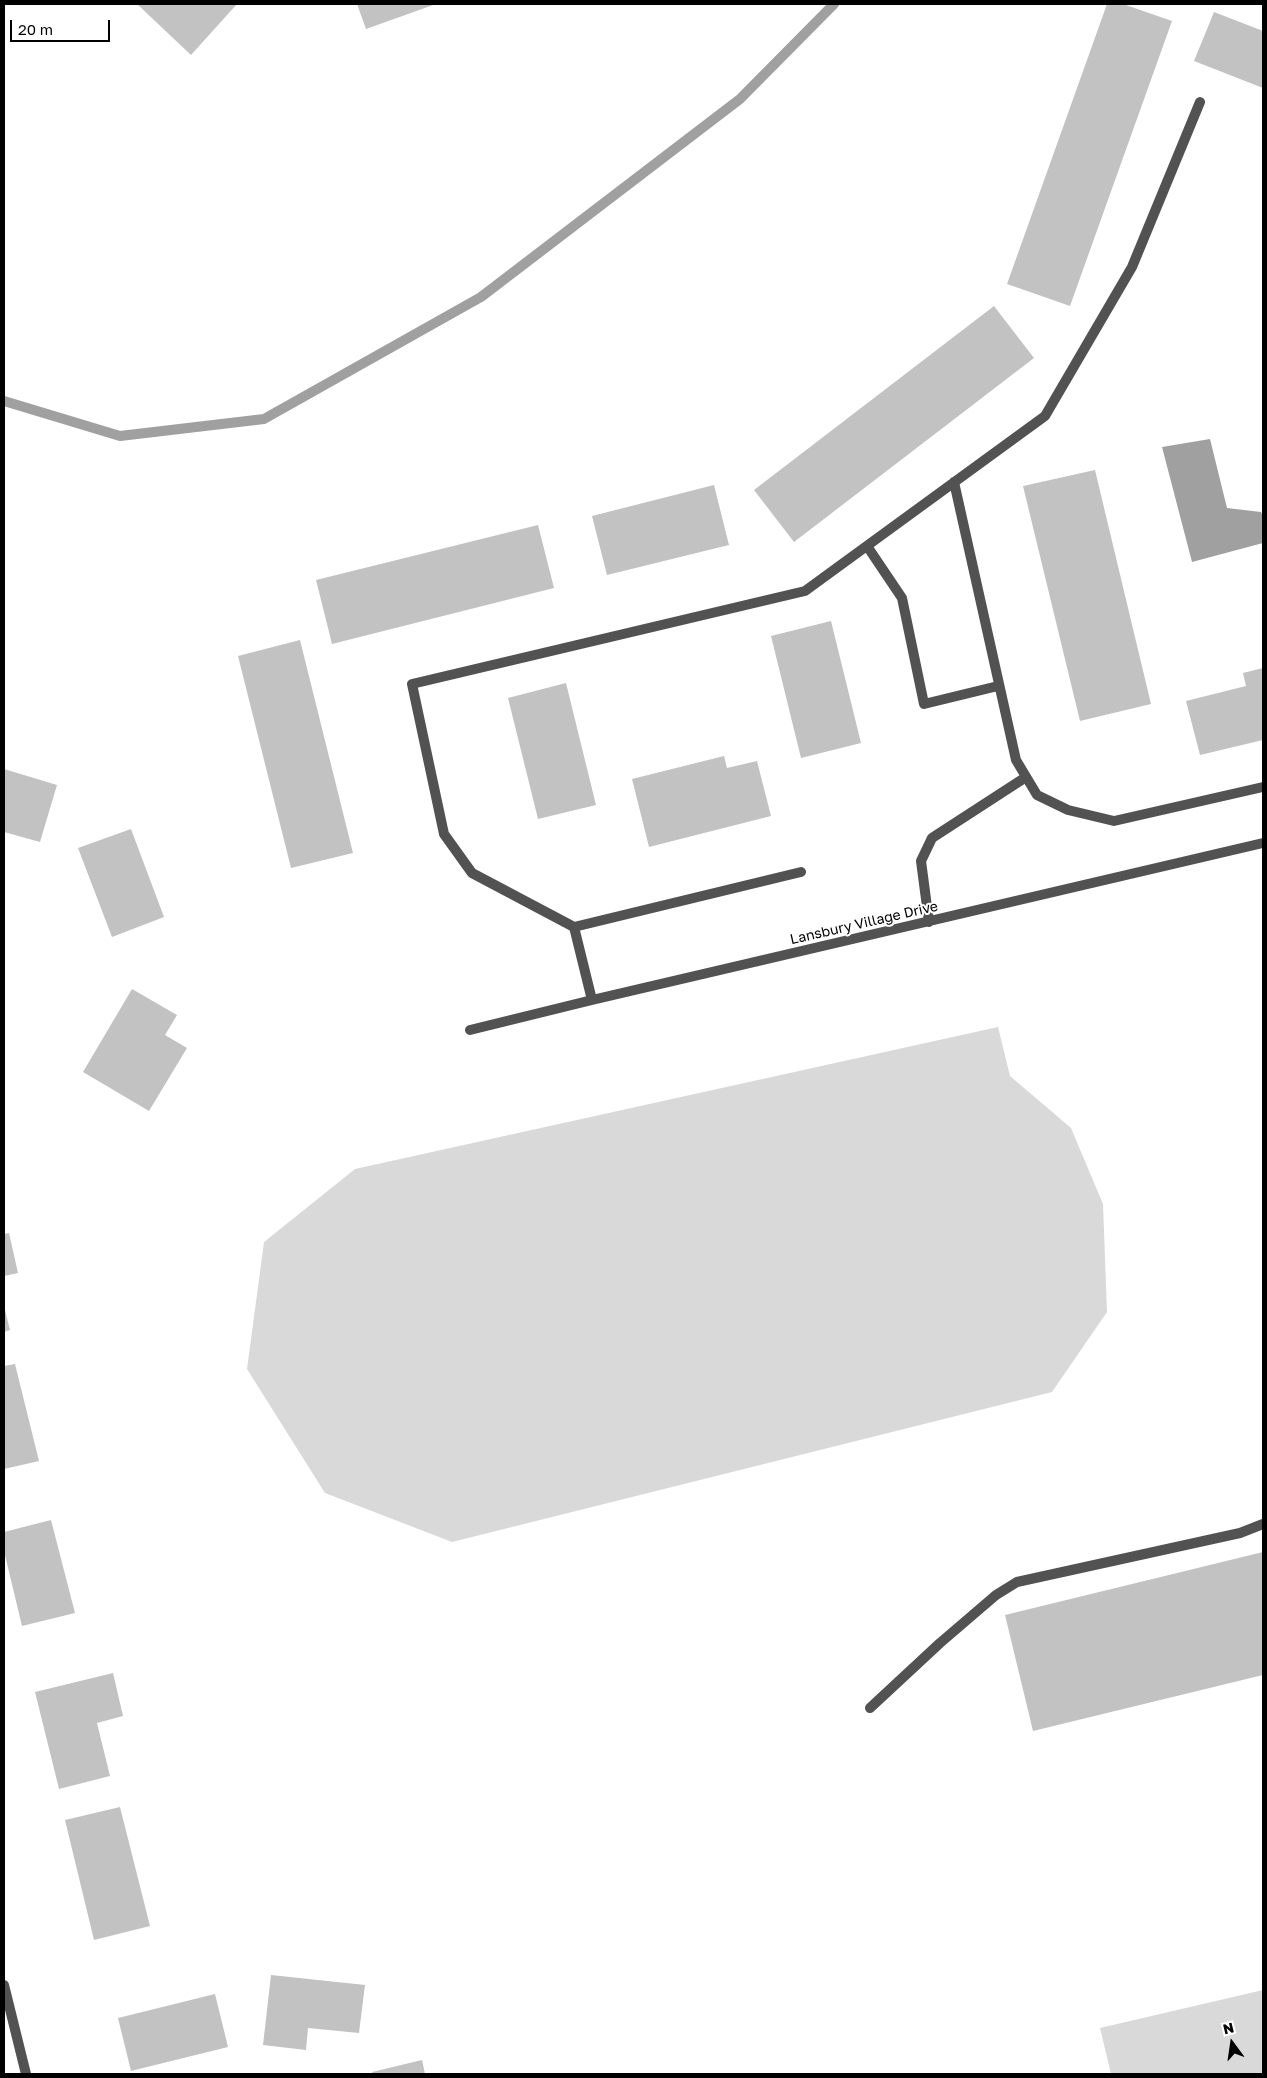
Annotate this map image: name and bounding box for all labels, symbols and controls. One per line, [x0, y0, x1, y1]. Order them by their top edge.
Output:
scale bar [12, 10, 112, 42]
text: 20 m [18, 20, 53, 38]
street label: Lansbury Village Drive [788, 898, 940, 948]
north arrow [1207, 2018, 1257, 2068]
text: N [1221, 2018, 1235, 2037]

